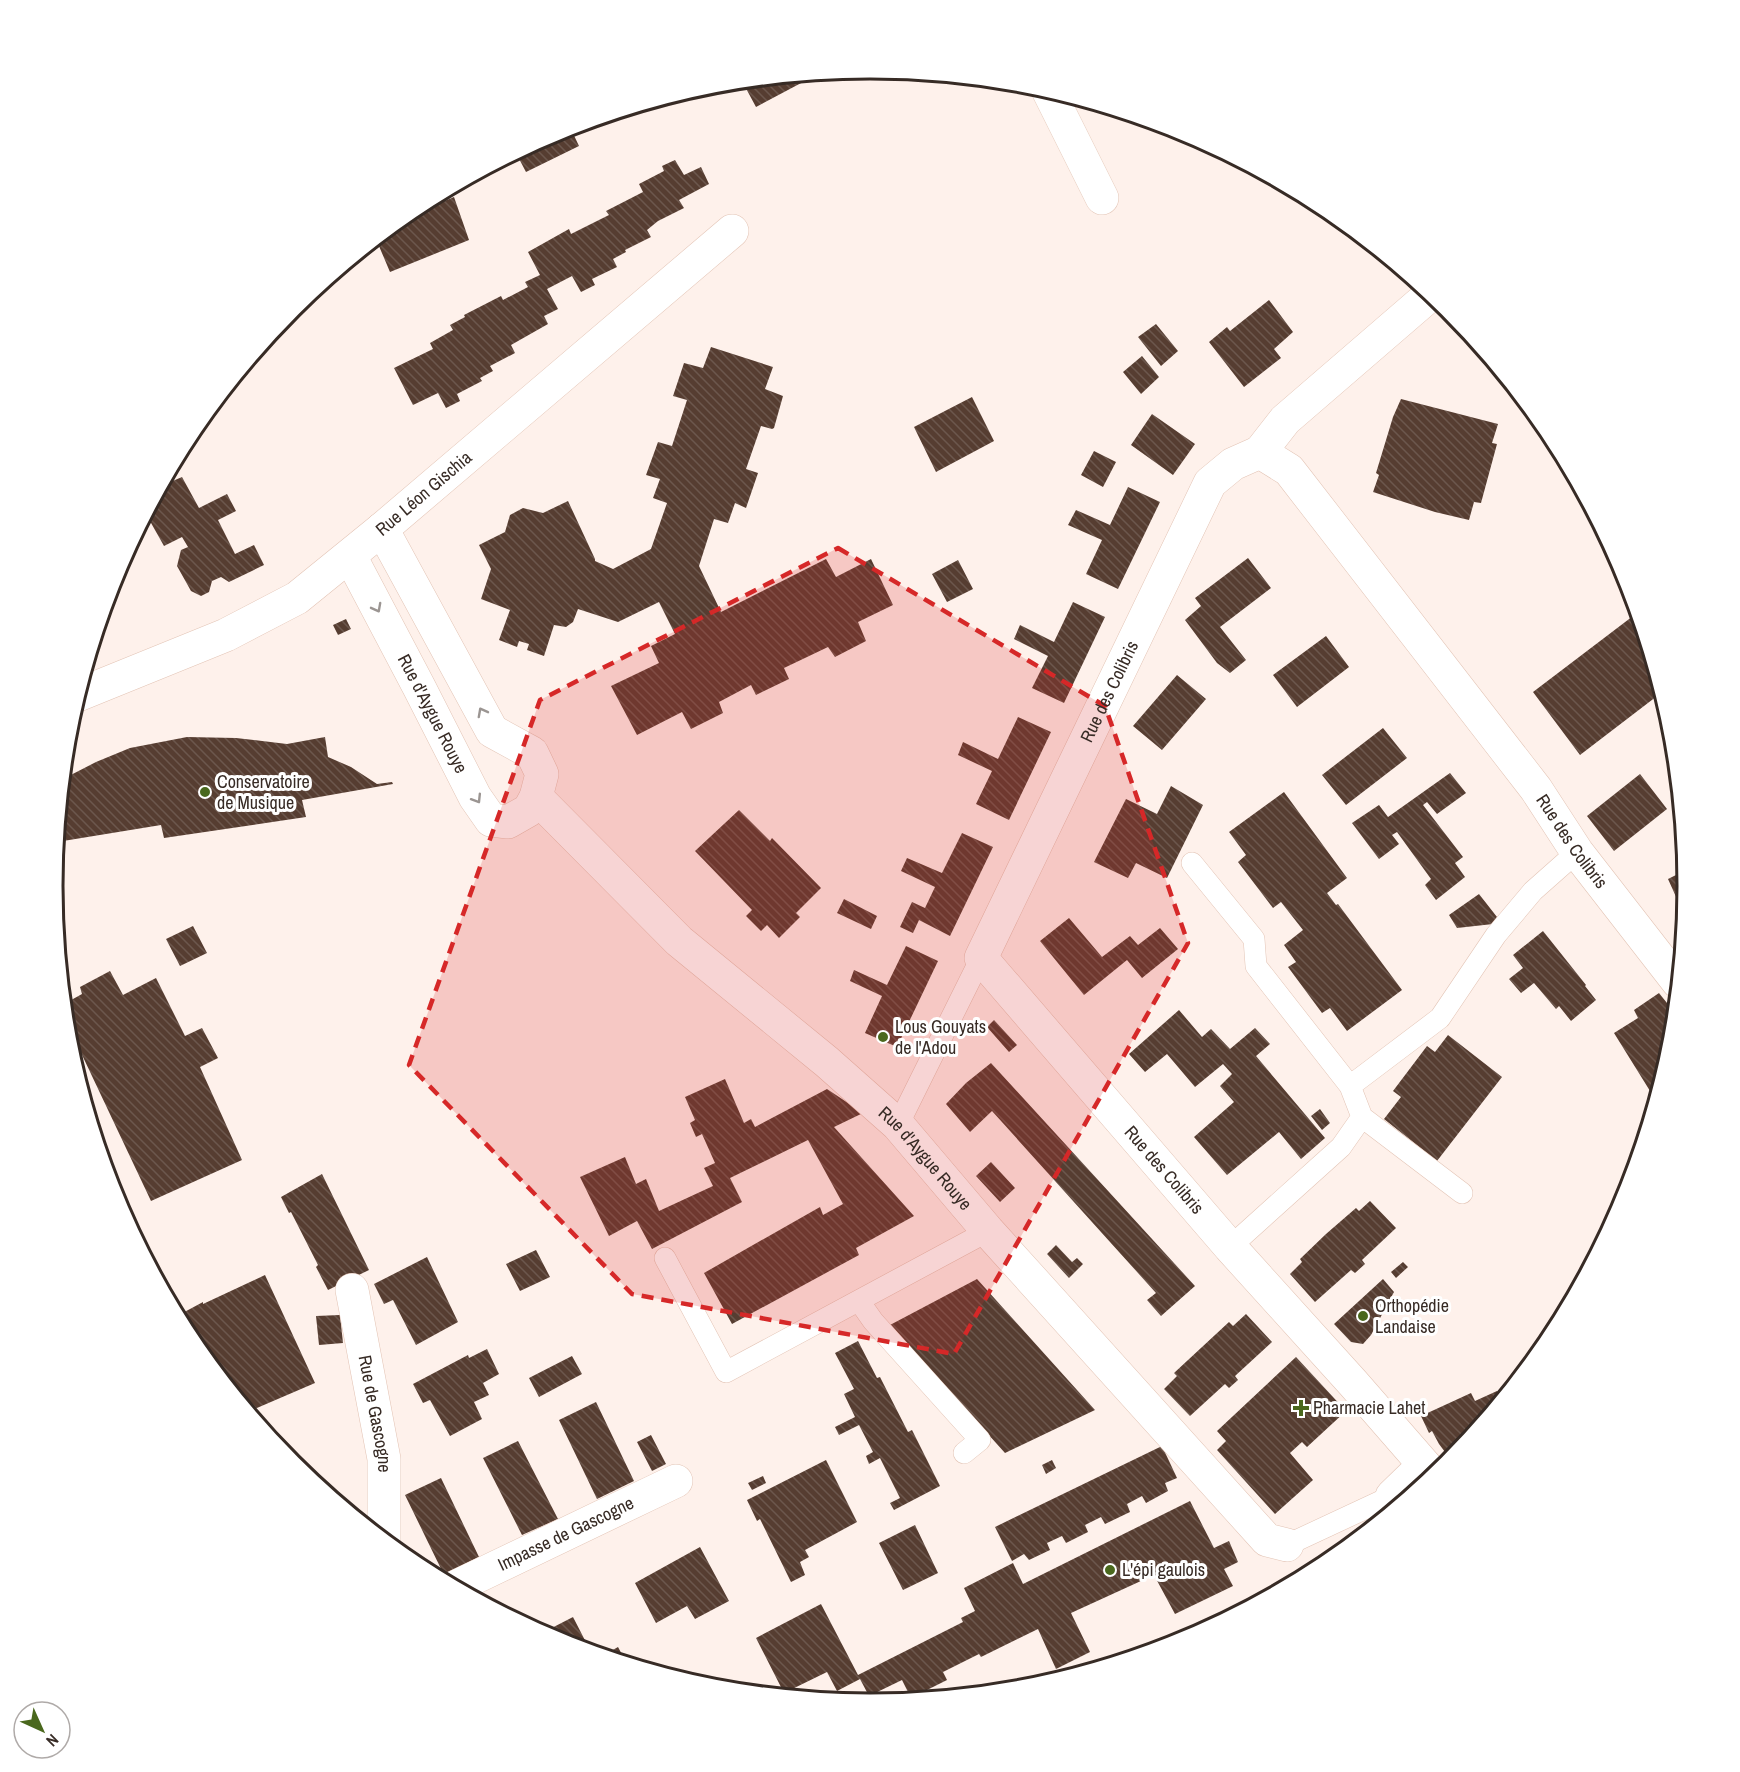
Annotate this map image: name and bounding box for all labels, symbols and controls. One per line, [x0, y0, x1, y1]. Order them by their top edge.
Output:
street label: Rue Léon Gischia [370, 445, 477, 541]
one-way arrow [370, 602, 381, 612]
street label: Rue des Colibris [1074, 636, 1144, 746]
street label: Rue d'Aygue Rouye [392, 650, 474, 777]
one-way arrow [478, 708, 489, 718]
place label: Conservatoire de Musique [217, 769, 310, 815]
marker: Conservatoire de Musique [198, 785, 212, 799]
street label: Rue des Colibris [1531, 789, 1614, 894]
one-way arrow [470, 793, 482, 803]
place label: Lous Gouyats de l'Adou [895, 1014, 986, 1060]
marker: Lous Gouyats de l'Adou [876, 1030, 890, 1044]
street label: Rue d'Aygue Rouye [873, 1100, 978, 1215]
street label: Rue des Colibris [1119, 1120, 1210, 1219]
place label: Orthopédie Landaise [1375, 1293, 1449, 1339]
marker: Orthopédie Landaise [1356, 1309, 1370, 1323]
street label: Rue de Gascogne [353, 1353, 397, 1473]
place label: Pharmacie Lahet [1313, 1395, 1425, 1420]
marker: Pharmacie Lahet [1294, 1401, 1308, 1415]
street label: Impasse de Gascogne [494, 1490, 638, 1577]
place label: L'épi gaulois [1122, 1557, 1205, 1582]
marker: L'épi gaulois [1103, 1563, 1117, 1577]
north arrow [12, 1700, 72, 1760]
text: N [41, 1729, 64, 1752]

